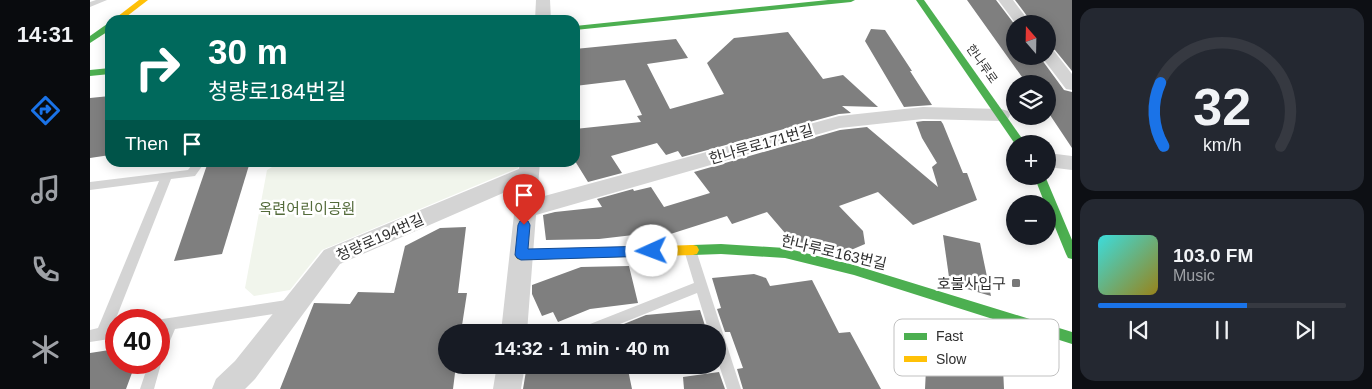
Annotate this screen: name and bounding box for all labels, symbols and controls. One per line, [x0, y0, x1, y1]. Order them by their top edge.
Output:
north arrow [1006, 15, 1056, 65]
map controls [1006, 15, 1056, 245]
text: 14:31 [17, 22, 73, 47]
text: 30 m [208, 32, 288, 71]
icon: right [125, 35, 190, 100]
street label: 한나루로 [964, 42, 1000, 86]
button: layers [1006, 75, 1056, 125]
text: 32 [1193, 78, 1251, 136]
text: 청량로184번길 [208, 79, 346, 104]
icon: directions [28, 93, 63, 128]
street label: 한나루로171번길 [707, 121, 815, 167]
icon: arrive [178, 130, 206, 158]
text: Then [125, 133, 168, 154]
button: + [1006, 135, 1056, 185]
text: km/h [1203, 135, 1241, 155]
icon: music [28, 172, 63, 207]
pin [503, 174, 545, 225]
icon: arrive [510, 181, 538, 209]
button: − [1006, 195, 1056, 245]
park label: 옥련어린이공원 [259, 200, 355, 217]
street label: 청량로194번길 [334, 210, 426, 264]
position arrow [625, 224, 677, 276]
street label: 한나루로163번길 [780, 232, 888, 272]
text: 103.0 FM [1173, 245, 1253, 266]
icon: phone [28, 252, 63, 287]
text: Music [1173, 267, 1215, 284]
place label: 호불사입구 [937, 275, 1006, 292]
marker: 호불사입구 [1010, 277, 1022, 289]
speed limit sign: 40 [105, 309, 170, 374]
icon: previous [1125, 316, 1153, 344]
icon: pause [1208, 316, 1236, 344]
icon: next [1291, 316, 1319, 344]
legend [894, 319, 1059, 376]
text: Fast [936, 328, 963, 344]
icon: climate [28, 332, 63, 367]
text: 14:32 · 1 min · 40 m [494, 338, 670, 359]
text: Slow [936, 351, 967, 367]

